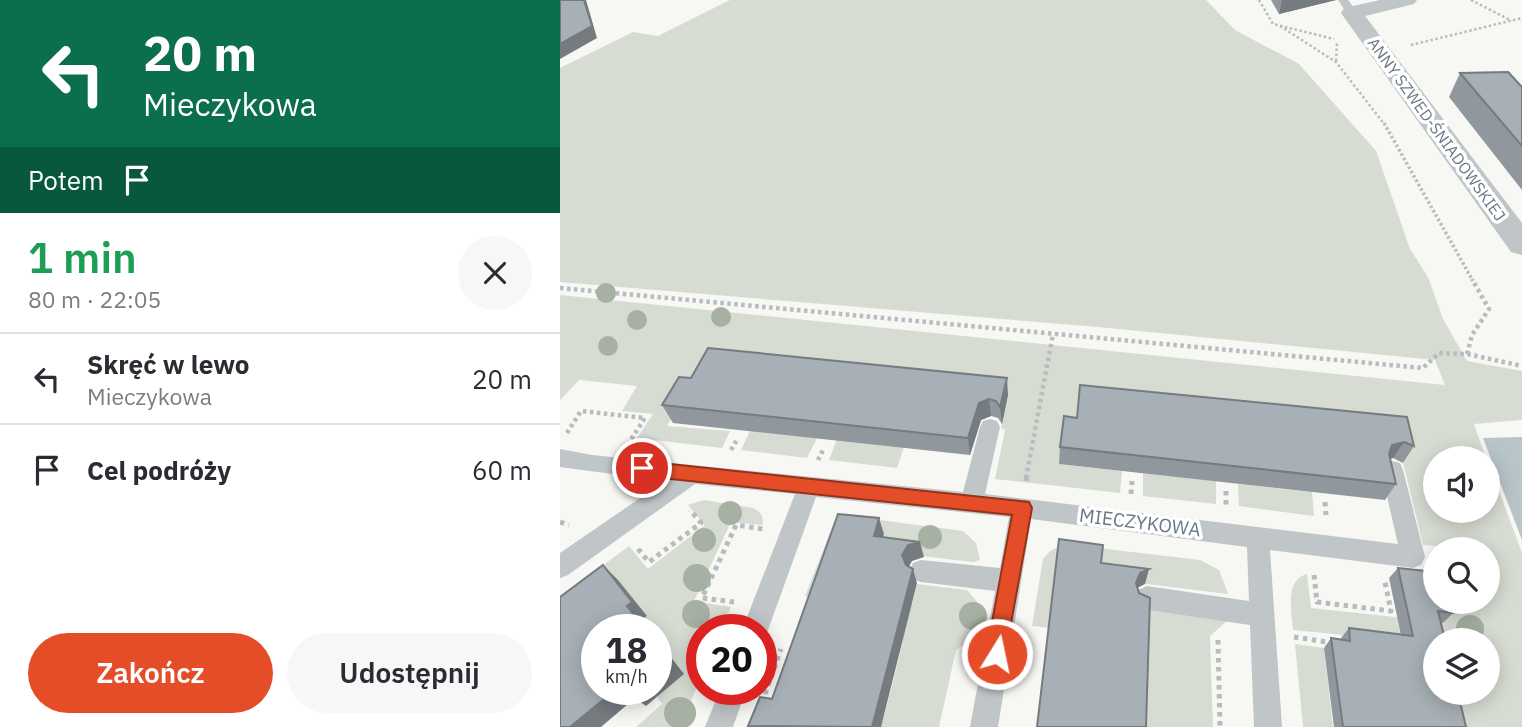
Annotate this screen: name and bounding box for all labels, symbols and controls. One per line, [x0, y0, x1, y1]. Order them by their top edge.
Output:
text: 20 m [143, 21, 257, 84]
icon: left [28, 28, 119, 119]
street label: ANNY SZWED-ŚNIADOWSKIEJ [1364, 33, 1511, 225]
text: Mieczykowa [143, 83, 317, 125]
icon: arrive [118, 161, 156, 199]
text: Potem [28, 163, 104, 197]
text: 1 min [28, 230, 137, 285]
button: close [458, 236, 532, 310]
text: 80 m · 22:05 [28, 284, 161, 314]
text: Skręć w lewo [87, 347, 249, 381]
icon: left [28, 360, 66, 398]
text: 20 m [472, 362, 532, 396]
text: Mieczykowa [87, 381, 212, 411]
pin [612, 438, 672, 498]
map controls [1423, 446, 1500, 705]
button: sound [1423, 446, 1500, 523]
icon: arrive [623, 449, 661, 487]
icon: arrive [28, 451, 66, 489]
text: Cel podróży [87, 453, 231, 487]
text: 60 m [472, 453, 532, 487]
street label: MIECZYKOWA [1078, 503, 1202, 541]
button: search [1423, 537, 1500, 614]
speed limit sign: 20 [686, 614, 777, 705]
position arrow [960, 617, 1034, 691]
text: 18 [605, 627, 648, 673]
button: layers [1423, 628, 1500, 705]
button: Zakończ [28, 633, 273, 713]
button: Udostępnij [287, 633, 532, 713]
text: km/h [605, 665, 648, 688]

